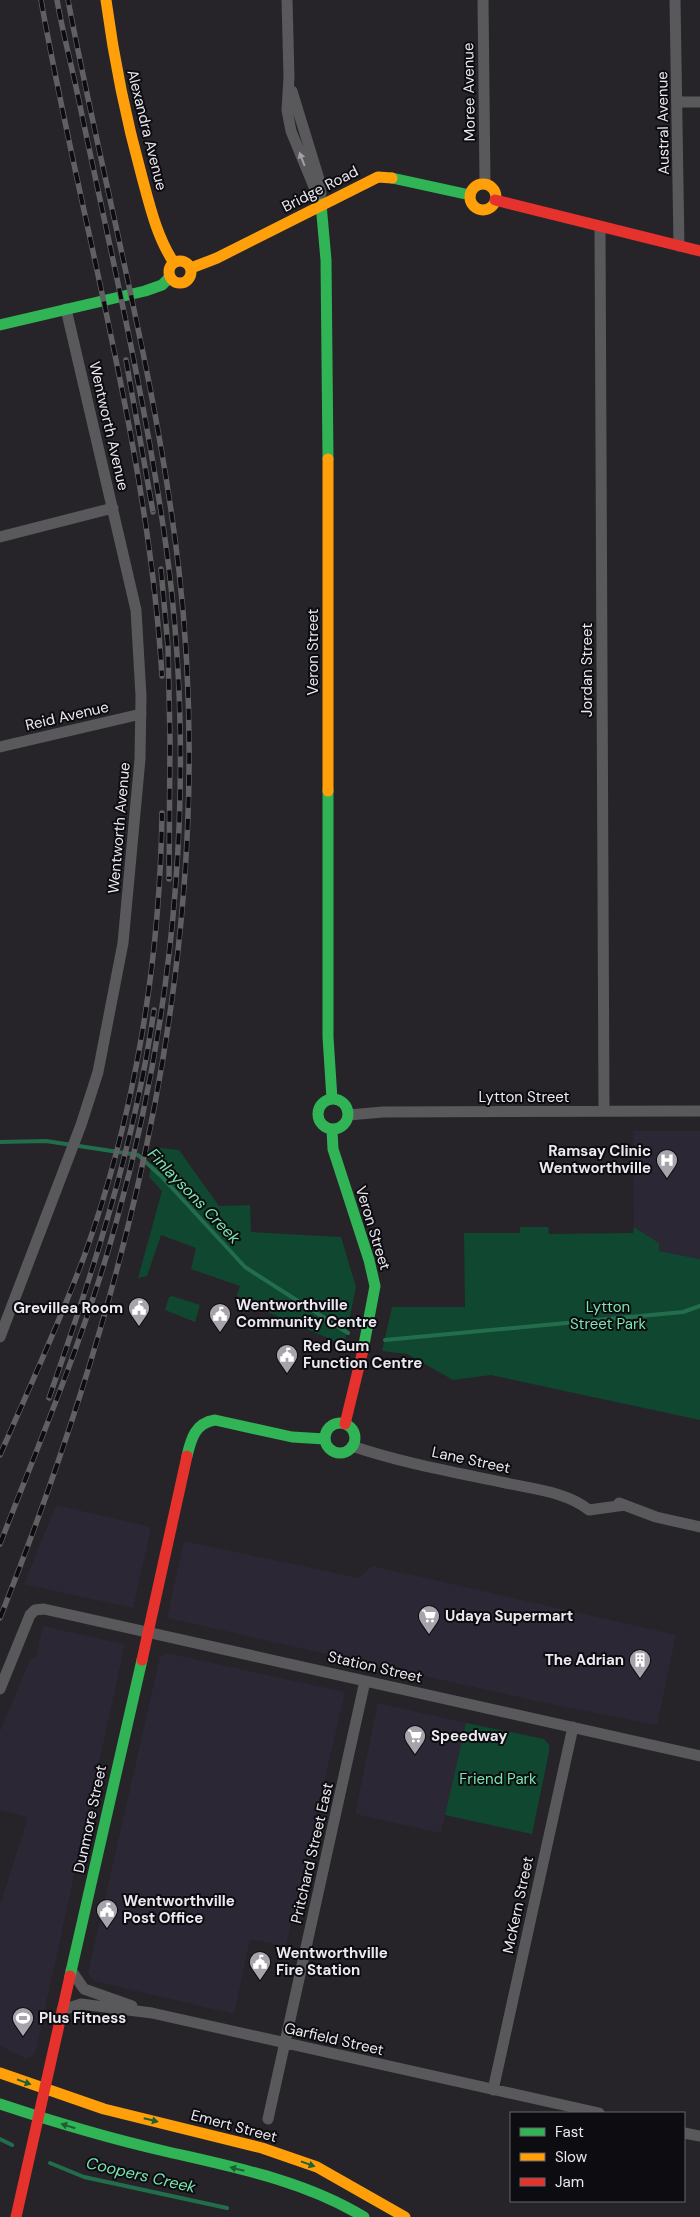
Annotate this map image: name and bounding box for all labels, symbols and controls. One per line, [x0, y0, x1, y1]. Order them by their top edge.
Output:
street label: Moree Avenue [458, 42, 480, 142]
street label: Alexandra Avenue [122, 68, 172, 192]
street label: Austral Avenue [652, 71, 674, 175]
one-way arrow [298, 152, 305, 167]
street label: Bridge Road [278, 161, 362, 217]
street label: Wentworth Avenue [84, 360, 134, 492]
street label: Veron Street [303, 608, 323, 695]
street label: Jordan Street [577, 623, 597, 717]
street label: Reid Avenue [23, 697, 111, 735]
street label: Wentworth Avenue [103, 761, 135, 895]
street label: Lytton Street [479, 1087, 570, 1107]
place label: Ramsay Clinic Wentworthville [539, 1141, 651, 1178]
water label: Finlaysons Creek [143, 1144, 246, 1249]
hospital icon: Ramsay Clinic Wentworthville [655, 1148, 679, 1179]
street label: Veron Street [351, 1184, 395, 1273]
place label: Wentworthville Community Centre [236, 1295, 377, 1332]
public building icon: Grevillea Room [127, 1296, 151, 1327]
park label: Lytton Street Park [570, 1297, 646, 1334]
place label: Grevillea Room [13, 1298, 123, 1318]
public building icon: Wentworthville Community Centre [208, 1302, 232, 1333]
place label: Red Gum Function Centre [303, 1336, 422, 1373]
public building icon: Red Gum Function Centre [275, 1343, 299, 1374]
street label: Lane Street [430, 1442, 512, 1478]
supermarket icon: Udaya Supermart [417, 1604, 441, 1635]
place label: Udaya Supermart [445, 1606, 573, 1626]
street label: Station Street [326, 1646, 424, 1688]
building icon: The Adrian [628, 1648, 652, 1679]
place label: The Adrian [545, 1650, 624, 1670]
supermarket icon: Speedway [403, 1724, 427, 1755]
place label: Speedway [431, 1726, 507, 1746]
street label: Dunmore Street [69, 1763, 111, 1875]
park label: Friend Park [459, 1769, 537, 1789]
street label: Pritchard Street East [286, 1781, 338, 1925]
street label: McKern Street [498, 1855, 538, 1955]
place label: Wentworthville Post Office [123, 1891, 235, 1928]
public building icon: Wentworthville Post Office [95, 1898, 119, 1929]
place label: Wentworthville Fire Station [276, 1943, 388, 1980]
public building icon: Wentworthville Fire Station [248, 1950, 272, 1981]
sports icon: Plus Fitness [11, 2006, 35, 2037]
place label: Plus Fitness [39, 2008, 126, 2028]
street label: Garfield Street [282, 2018, 386, 2060]
one-way arrow [17, 2078, 32, 2086]
street label: Emert Street [189, 2105, 279, 2147]
legend [510, 2112, 685, 2202]
one-way arrow [144, 2116, 159, 2124]
one-way arrow [60, 2122, 75, 2130]
text: Fast [555, 2122, 584, 2142]
text: Slow [555, 2147, 588, 2167]
water label: Coopers Creek [84, 2152, 199, 2198]
one-way arrow [300, 2161, 315, 2168]
one-way arrow [230, 2164, 245, 2172]
text: Jam [555, 2172, 584, 2192]

